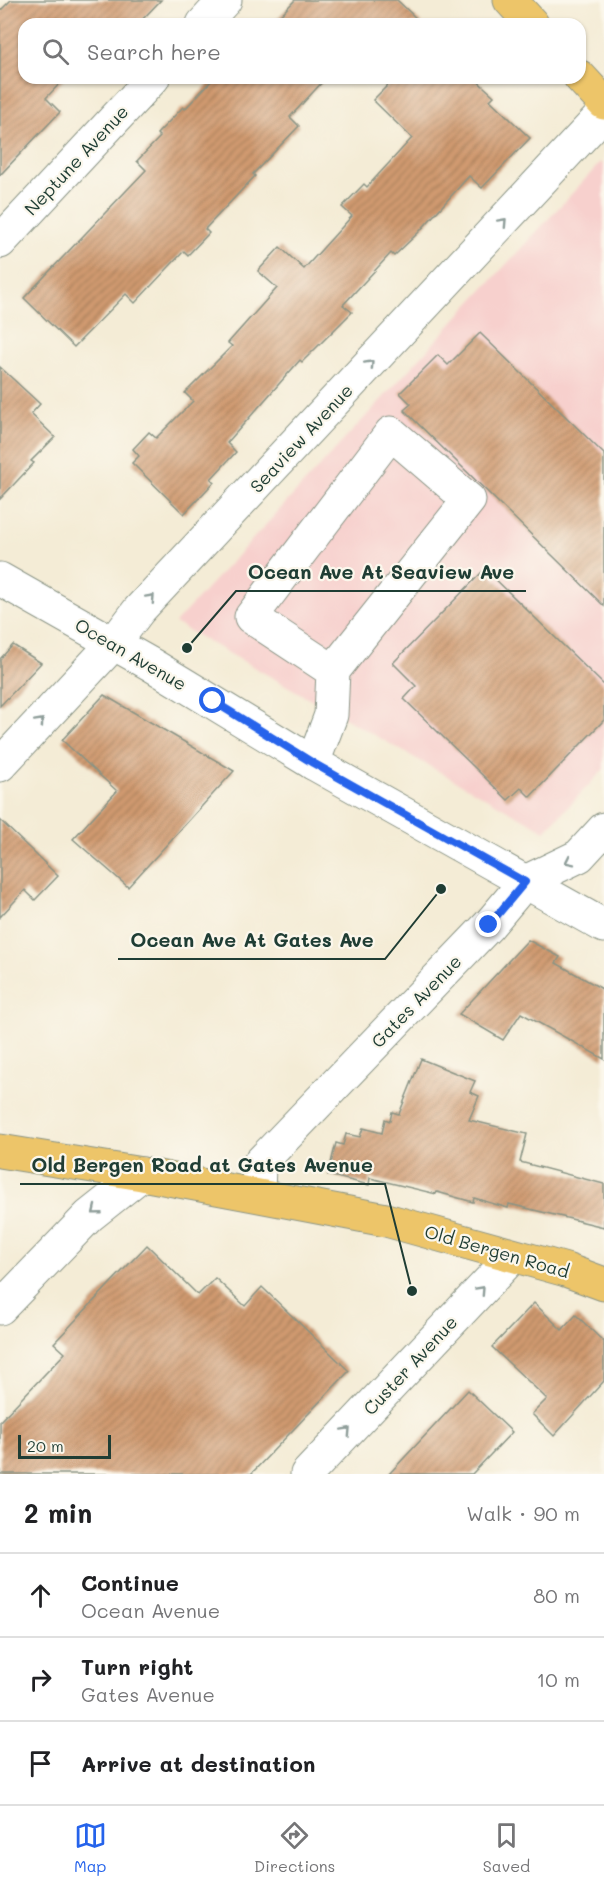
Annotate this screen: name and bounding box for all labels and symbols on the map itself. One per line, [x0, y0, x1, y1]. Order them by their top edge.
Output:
street label: Neptune Avenue [19, 100, 133, 220]
one-way arrow [496, 218, 507, 229]
one-way arrow [363, 361, 374, 371]
street label: Seaview Avenue [244, 378, 358, 498]
callout: Ocean Ave At Seaview Ave [236, 553, 526, 591]
text: Ocean Ave At Seaview Ave [248, 558, 514, 584]
one-way arrow [143, 595, 154, 606]
street label: Ocean Avenue [71, 612, 191, 696]
route start [199, 687, 225, 713]
one-way arrow [33, 718, 44, 729]
one-way arrow [564, 854, 575, 866]
route end [475, 911, 501, 937]
callout: Ocean Ave At Gates Ave [118, 921, 385, 959]
text: Ocean Ave At Gates Ave [130, 926, 374, 952]
street label: Gates Avenue [366, 949, 466, 1053]
callout: Old Bergen Road at Gates Avenue [20, 1146, 385, 1184]
text: Old Bergen Road at Gates Avenue [31, 1151, 373, 1177]
one-way arrow [92, 1203, 103, 1214]
street label: Old Bergen Road [422, 1219, 572, 1283]
one-way arrow [474, 1286, 485, 1296]
street label: Custer Avenue [358, 1310, 462, 1420]
one-way arrow [340, 1428, 351, 1439]
scale bar [18, 1432, 111, 1460]

